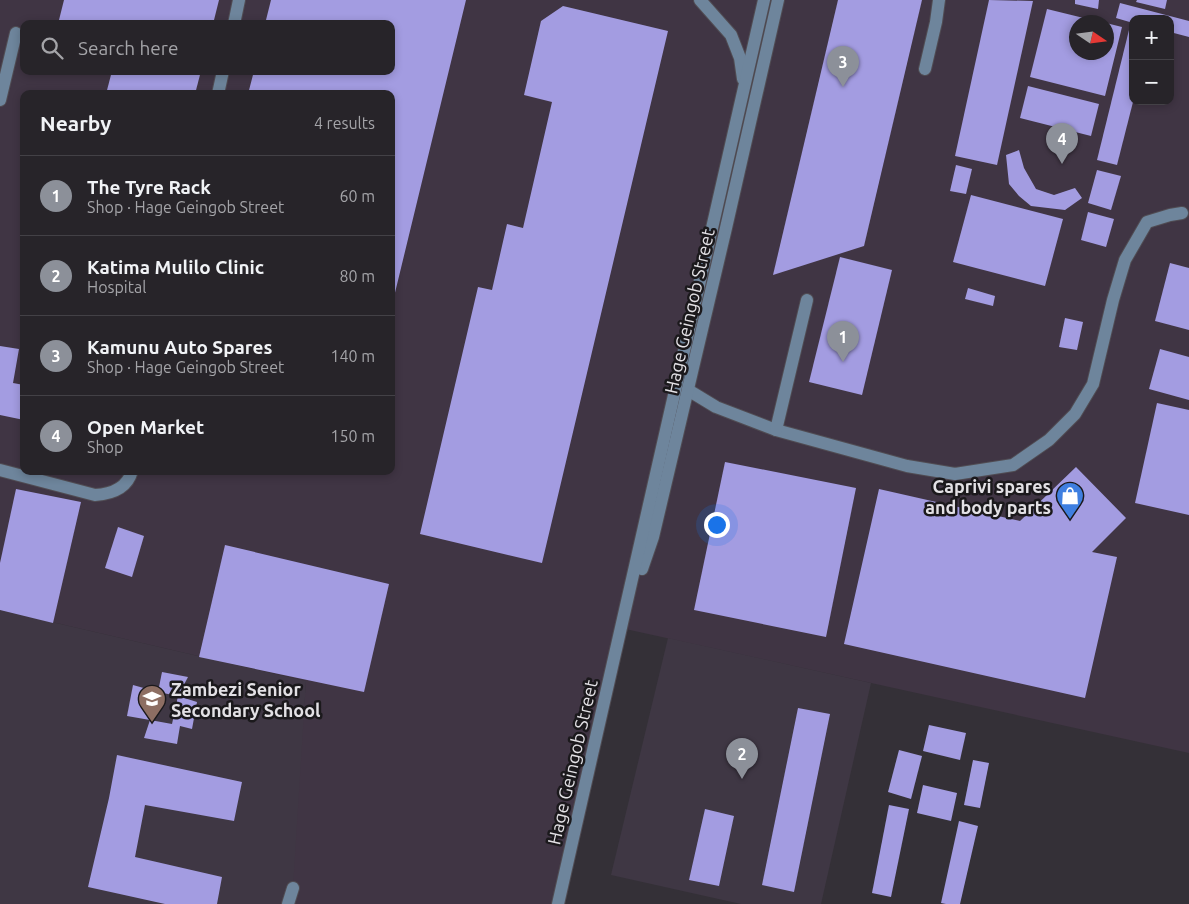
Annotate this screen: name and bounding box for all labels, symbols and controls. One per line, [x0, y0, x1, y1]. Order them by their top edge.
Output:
north arrow [1069, 15, 1114, 60]
map controls [1129, 15, 1174, 105]
button: + [1129, 15, 1174, 60]
search box [20, 20, 395, 75]
icon: search [38, 34, 66, 62]
text: Search here [78, 37, 178, 59]
pin: 3 [827, 46, 859, 87]
button: − [1129, 60, 1174, 105]
text: Nearby [40, 111, 111, 135]
text: 4 results [314, 114, 375, 132]
pin: 4 [1046, 123, 1078, 164]
text: The Tyre Rack [87, 176, 211, 198]
text: 1 [51, 187, 61, 205]
text: 60 m [339, 187, 375, 205]
text: Shop · Hage Geingob Street [87, 198, 284, 216]
street label: Hage Geingob Street [660, 227, 718, 395]
text: Katima Mulilo Clinic [87, 256, 264, 278]
text: 2 [51, 267, 61, 285]
text: 80 m [339, 267, 375, 285]
text: Hospital [87, 278, 146, 296]
pin: 1 [827, 321, 859, 362]
text: Kamunu Auto Spares [87, 336, 272, 358]
text: 3 [51, 347, 61, 365]
text: 140 m [330, 347, 375, 365]
text: Shop · Hage Geingob Street [87, 358, 284, 376]
text: Open Market [87, 416, 204, 438]
text: 4 [51, 427, 61, 445]
text: 150 m [330, 427, 375, 445]
text: Shop [87, 438, 123, 456]
place label: Caprivi spares and body parts [925, 476, 1051, 517]
shop icon: Caprivi spares and body parts [1055, 481, 1085, 520]
your location [704, 512, 730, 538]
street label: Hage Geingob Street [543, 678, 601, 846]
place label: Zambezi Senior Secondary School [171, 679, 321, 720]
school or university icon: Zambezi Senior Secondary School [137, 684, 167, 723]
pin: 2 [726, 738, 758, 779]

